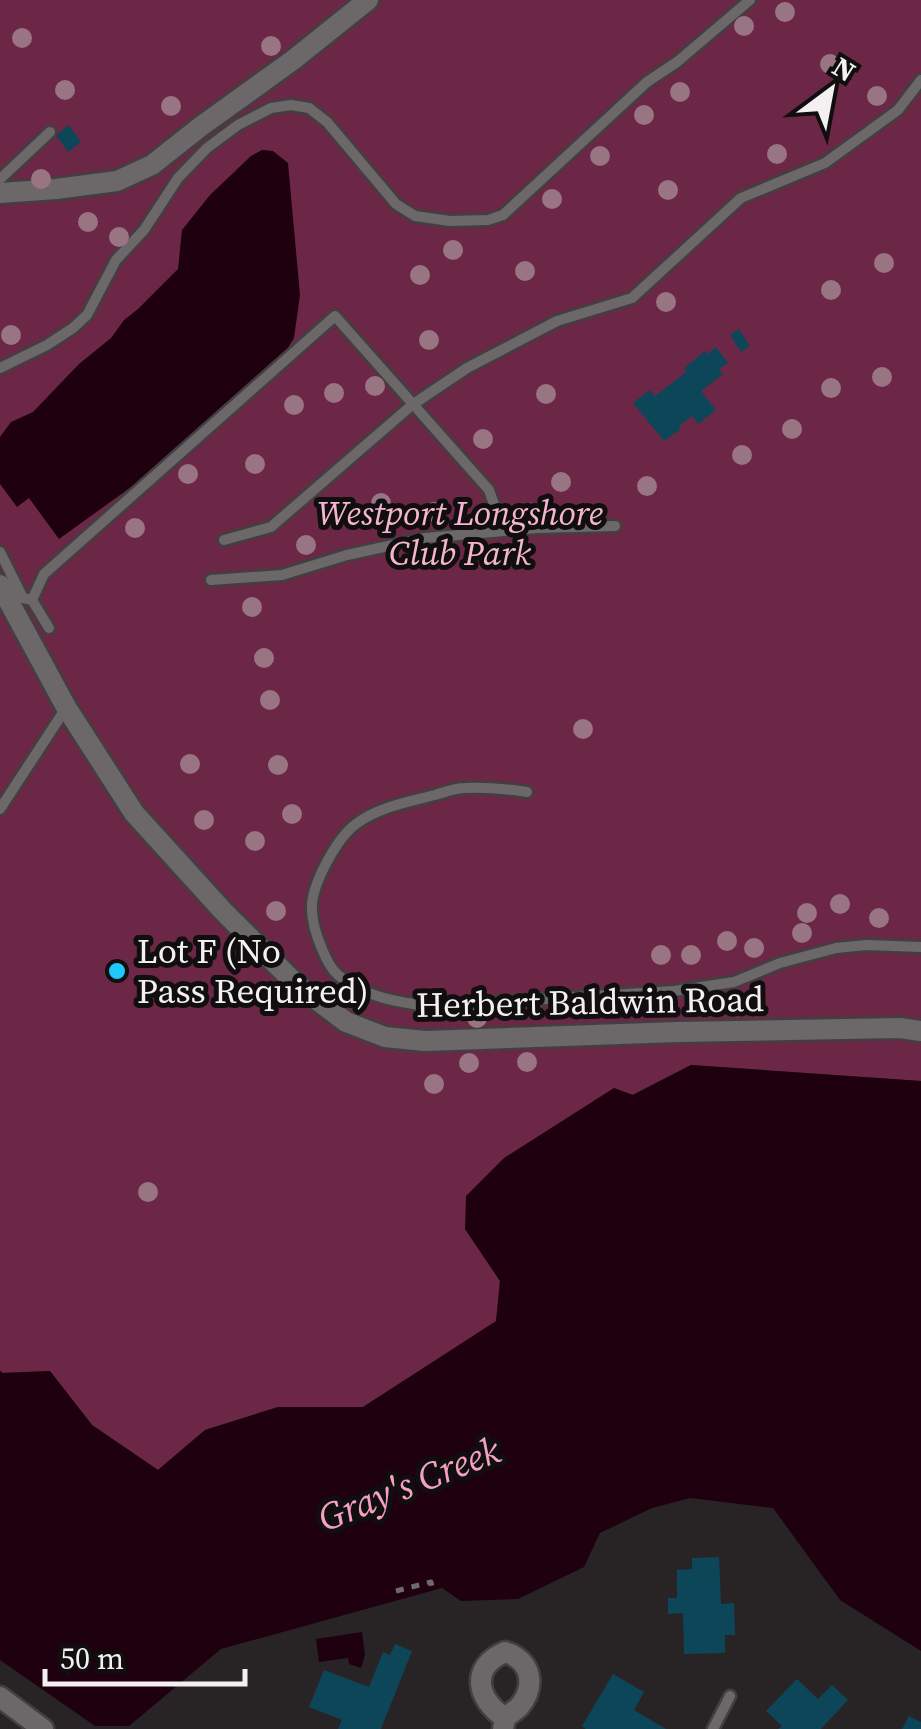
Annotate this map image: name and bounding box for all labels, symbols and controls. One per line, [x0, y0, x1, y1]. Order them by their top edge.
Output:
north arrow [781, 40, 881, 140]
text: N [826, 47, 863, 90]
park label: Westport Longshore Club Park [317, 489, 603, 577]
place label: Lot F (No Pass Required) [137, 927, 369, 1015]
marker: Lot F (No Pass Required) [106, 960, 128, 982]
street label: Herbert Baldwin Road [416, 975, 764, 1029]
water label: Gray's Creek [310, 1424, 508, 1544]
scale bar [45, 1624, 245, 1686]
text: 50 m [60, 1638, 124, 1679]

